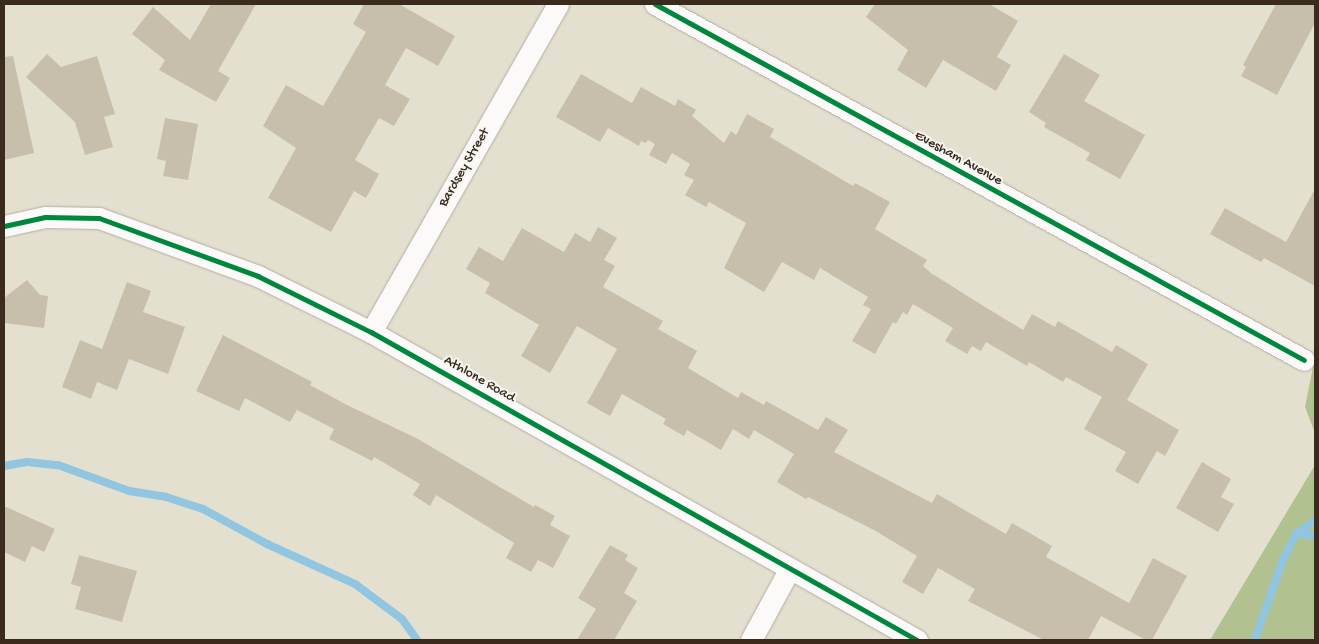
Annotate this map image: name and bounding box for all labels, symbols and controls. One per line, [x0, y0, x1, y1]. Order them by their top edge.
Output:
street label: Bardsey Street [436, 126, 494, 210]
street label: Evesham Avenue [911, 128, 1005, 190]
street label: Athlone Road [440, 353, 518, 407]

